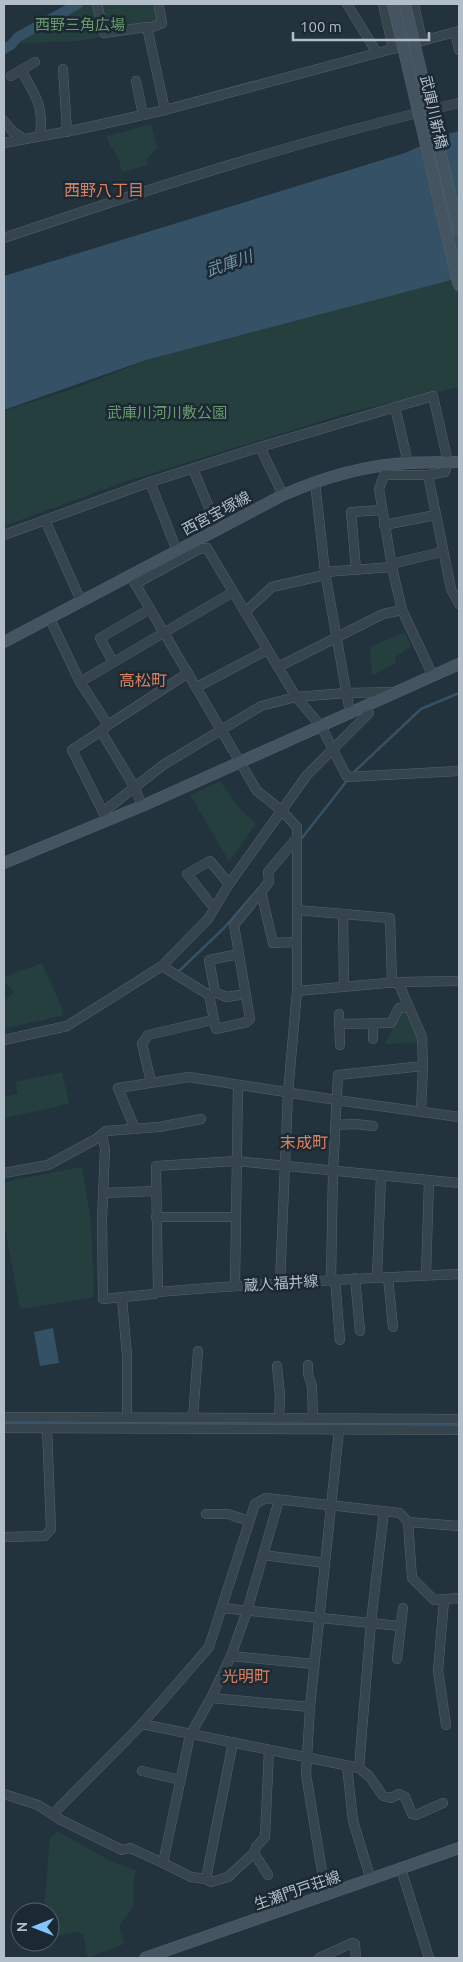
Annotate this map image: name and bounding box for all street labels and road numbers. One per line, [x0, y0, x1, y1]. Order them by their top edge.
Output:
street label: 武庫川新橋 [417, 74, 451, 150]
street label: 西宮宝塚線 [179, 488, 253, 538]
street label: 蔵人福井線 [243, 1272, 319, 1294]
street label: 生瀬門戸荘線 [252, 1867, 342, 1913]

